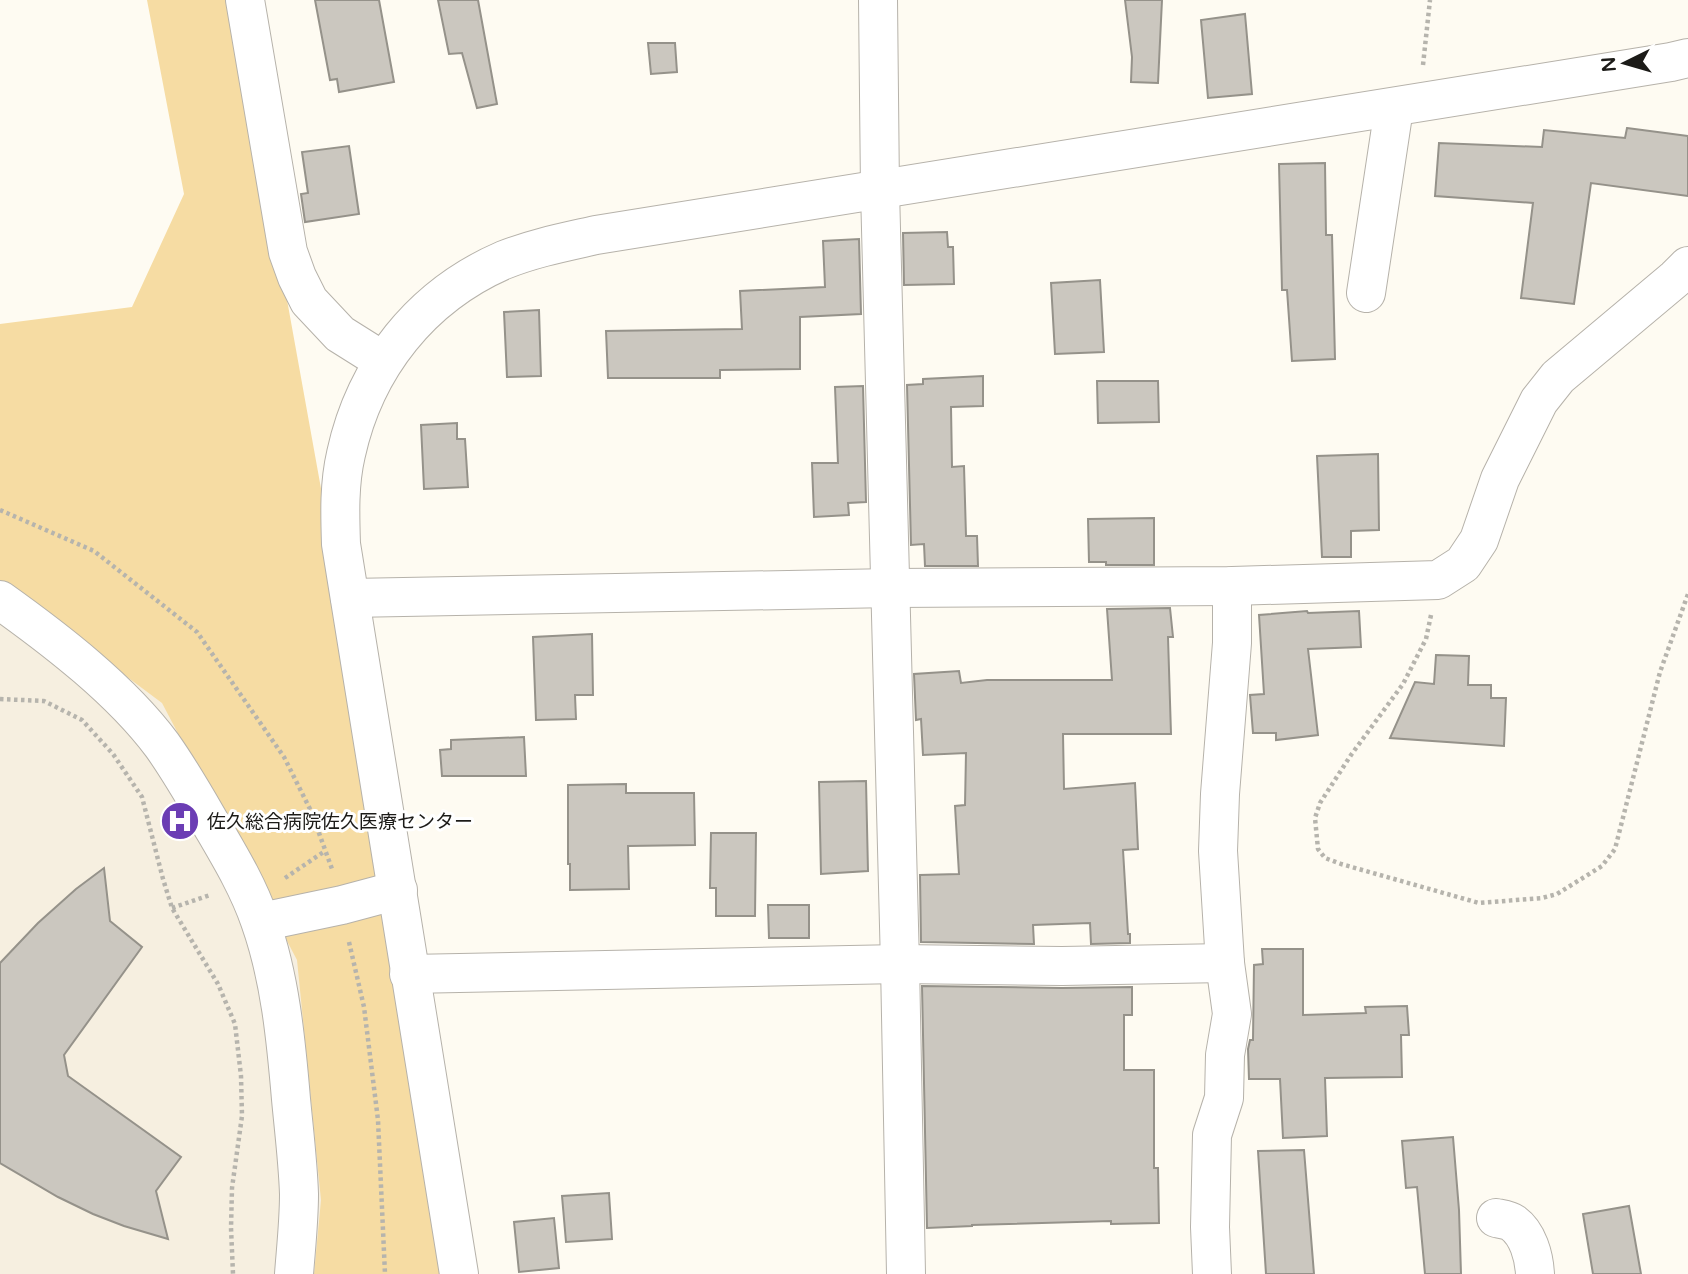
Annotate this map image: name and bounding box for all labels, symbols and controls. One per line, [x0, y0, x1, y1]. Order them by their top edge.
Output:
north arrow [1590, 28, 1660, 98]
text: N [1597, 56, 1621, 73]
hospital icon: 佐久総合病院佐久医療センター [159, 800, 201, 842]
place label: 佐久総合病院佐久医療センター [207, 811, 473, 833]

